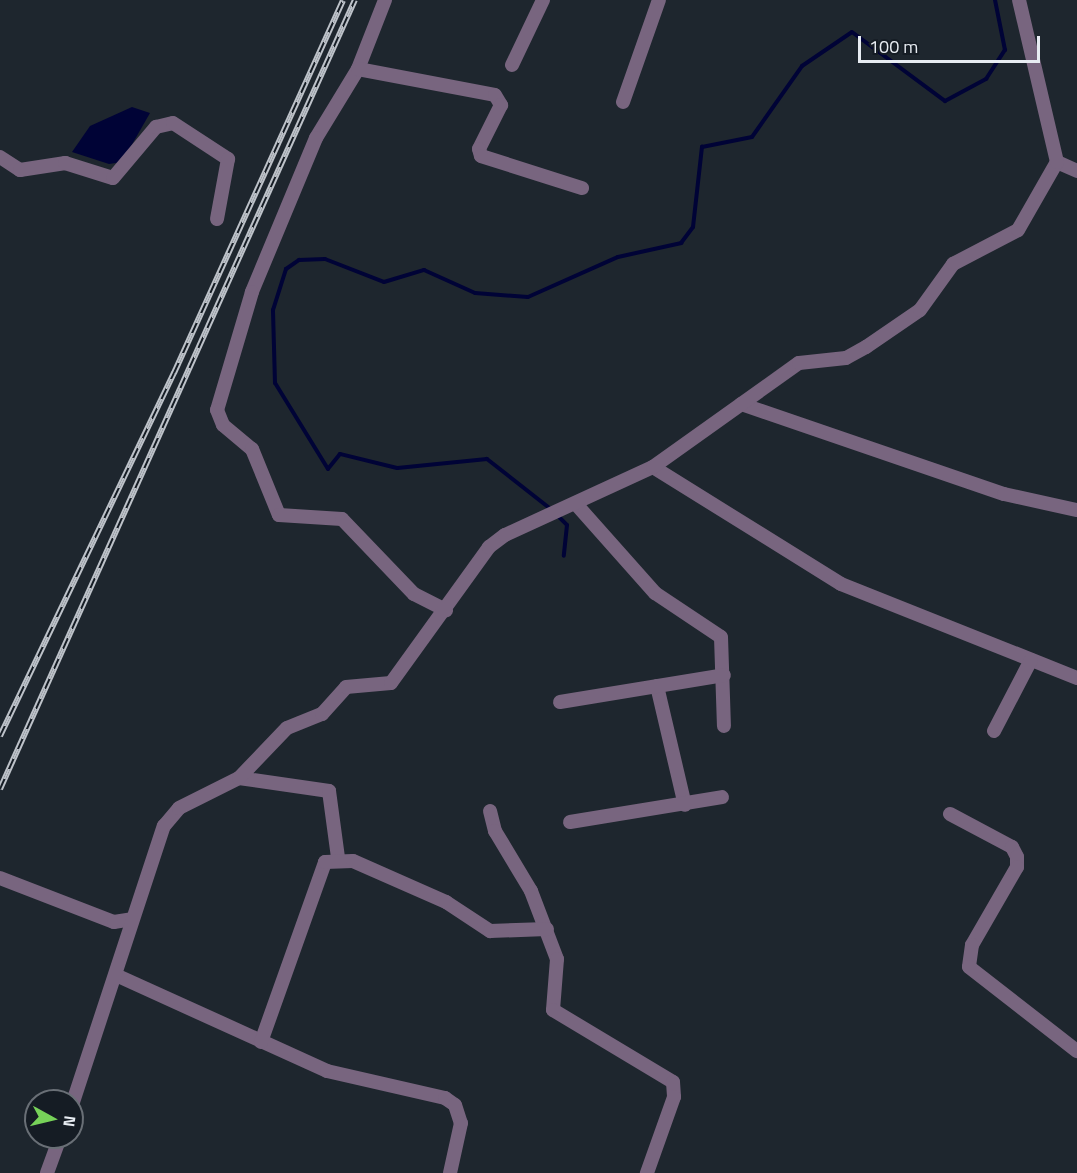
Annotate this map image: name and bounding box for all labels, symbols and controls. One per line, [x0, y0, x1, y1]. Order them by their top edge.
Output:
scale bar [861, 24, 1042, 62]
text: 100 m [869, 33, 918, 60]
north arrow [24, 1089, 84, 1149]
text: N [57, 1114, 82, 1128]

